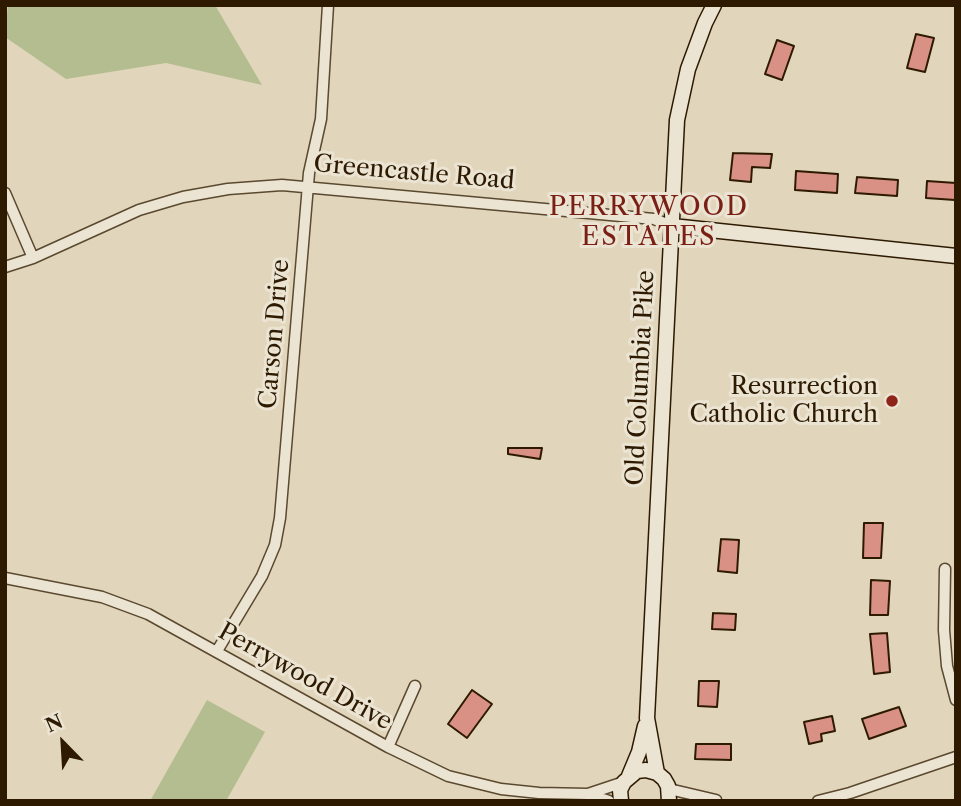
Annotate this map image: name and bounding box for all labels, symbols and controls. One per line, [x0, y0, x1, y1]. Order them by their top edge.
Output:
street label: Greencastle Road [312, 150, 516, 196]
district label: PERRYWOOD ESTATES [550, 191, 748, 252]
street label: Carson Drive [254, 258, 296, 410]
street label: Old Columbia Pike [621, 270, 661, 486]
place label: Resurrection Catholic Church [689, 373, 878, 429]
marker: Resurrection Catholic Church [884, 393, 900, 409]
street label: Perrywood Drive [213, 617, 397, 737]
north arrow [28, 708, 98, 778]
text: N [42, 709, 66, 737]

